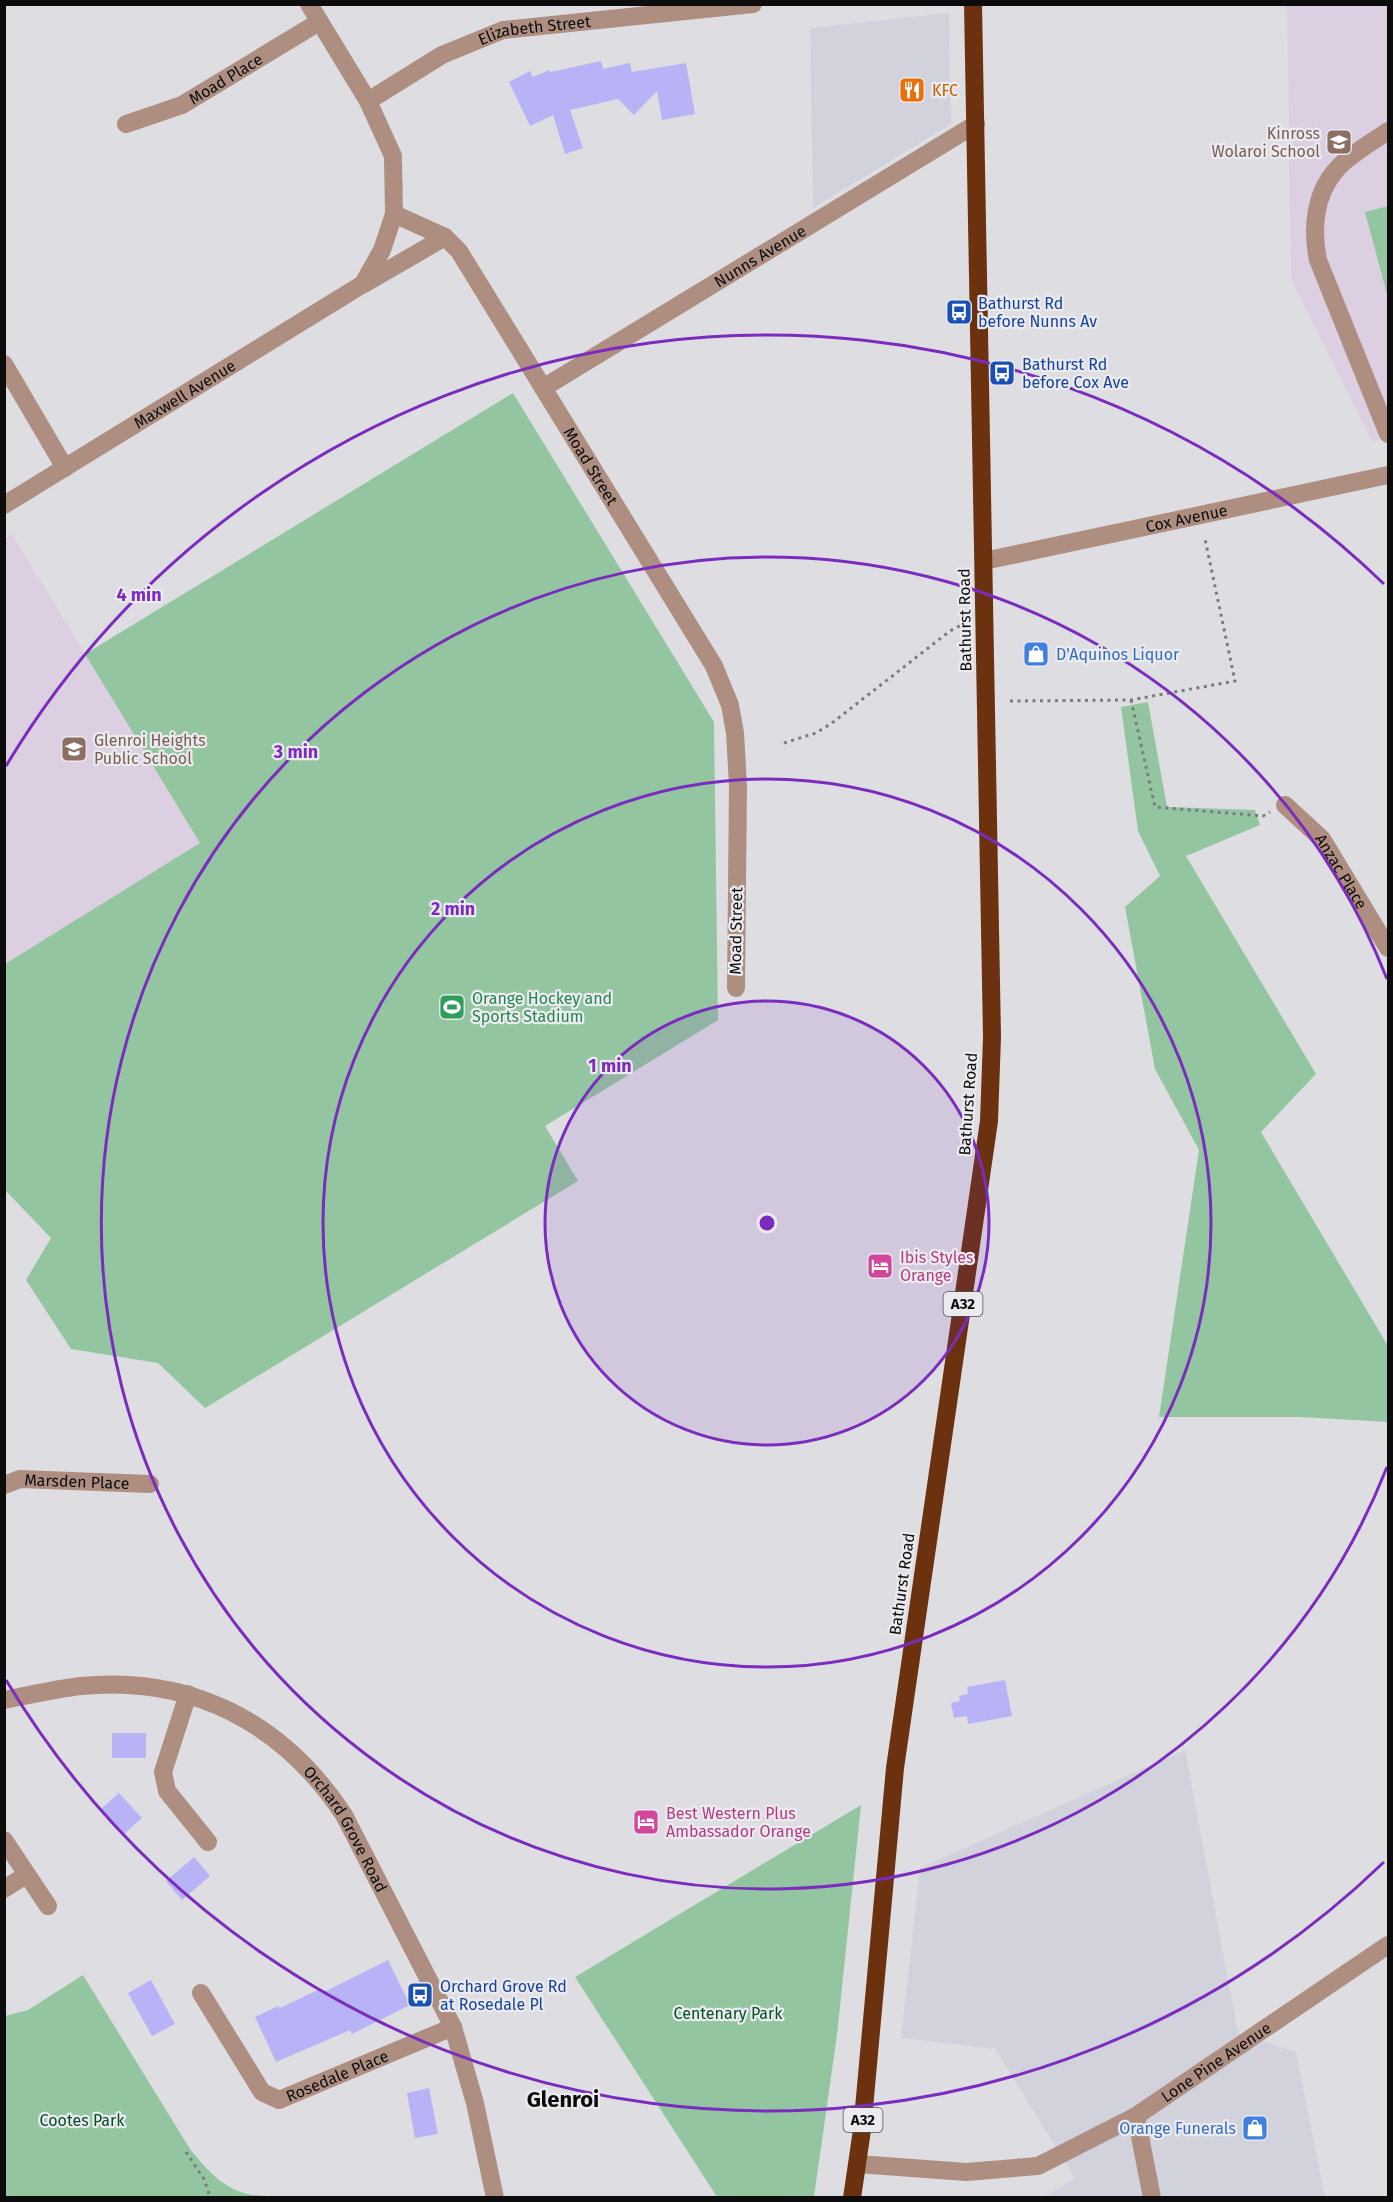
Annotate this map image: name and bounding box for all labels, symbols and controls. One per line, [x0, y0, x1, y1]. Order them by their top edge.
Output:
street label: Elizabeth Street [475, 11, 592, 49]
street label: Moad Place [185, 49, 266, 108]
restaurant icon: KFC [897, 75, 927, 105]
place label: KFC [932, 81, 958, 100]
place label: Kinross Wolaroi School [1211, 124, 1320, 161]
school or university icon: Kinross Wolaroi School [1324, 127, 1354, 157]
street label: Nunns Avenue [711, 221, 809, 291]
place label: Bathurst Rd before Nunns Av [978, 294, 1097, 331]
bus stop icon: Bathurst Rd before Nunns Av [944, 297, 974, 327]
street label: Maxwell Avenue [130, 355, 239, 432]
place label: Bathurst Rd before Cox Ave [1022, 355, 1129, 392]
bus stop icon: Bathurst Rd before Cox Ave [987, 358, 1017, 388]
street label: Moad Street [560, 424, 622, 508]
street label: Cox Avenue [1144, 500, 1229, 536]
street label: Bathurst Road [955, 568, 975, 672]
text: 4 min [116, 584, 162, 606]
shop icon: D'Aquinos Liquor [1021, 639, 1051, 669]
place label: D'Aquinos Liquor [1056, 645, 1180, 664]
place label: Glenroi Heights Public School [94, 731, 206, 768]
school or university icon: Glenroi Heights Public School [59, 734, 89, 764]
text: 3 min [273, 741, 318, 763]
street label: Anzac Place [1312, 830, 1372, 912]
street label: Moad Street [726, 887, 746, 975]
text: 2 min [431, 898, 475, 920]
place label: Orange Hockey and Sports Stadium [472, 989, 612, 1026]
sports icon: Orange Hockey and Sports Stadium [437, 992, 467, 1022]
street label: Bathurst Road [955, 1052, 981, 1156]
text: 1 min [588, 1055, 632, 1077]
centre of rings [757, 1213, 777, 1233]
place label: Ibis Styles Orange [900, 1248, 974, 1285]
hotel icon: Ibis Styles Orange [865, 1251, 895, 1281]
road number: A32 [944, 1292, 982, 1316]
street label: Marsden Place [24, 1470, 130, 1493]
street label: Bathurst Road [885, 1532, 919, 1636]
street label: Orchard Grove Road [300, 1762, 391, 1895]
place label: Best Western Plus Ambassador Orange [666, 1804, 811, 1841]
hotel icon: Best Western Plus Ambassador Orange [631, 1807, 661, 1837]
place label: Orchard Grove Rd at Rosedale Pl [440, 1977, 567, 2014]
bus stop icon: Orchard Grove Rd at Rosedale Pl [405, 1980, 435, 2010]
park label: Centenary Park [674, 2004, 783, 2023]
street label: Lone Pine Avenue [1157, 2018, 1274, 2106]
street label: Rosedale Place [283, 2046, 391, 2106]
district label: Glenroi [527, 2086, 599, 2113]
road number: A32 [844, 2108, 882, 2132]
park label: Cootes Park [40, 2111, 125, 2130]
shop icon: Orange Funerals [1240, 2113, 1270, 2143]
place label: Orange Funerals [1119, 2119, 1236, 2138]

